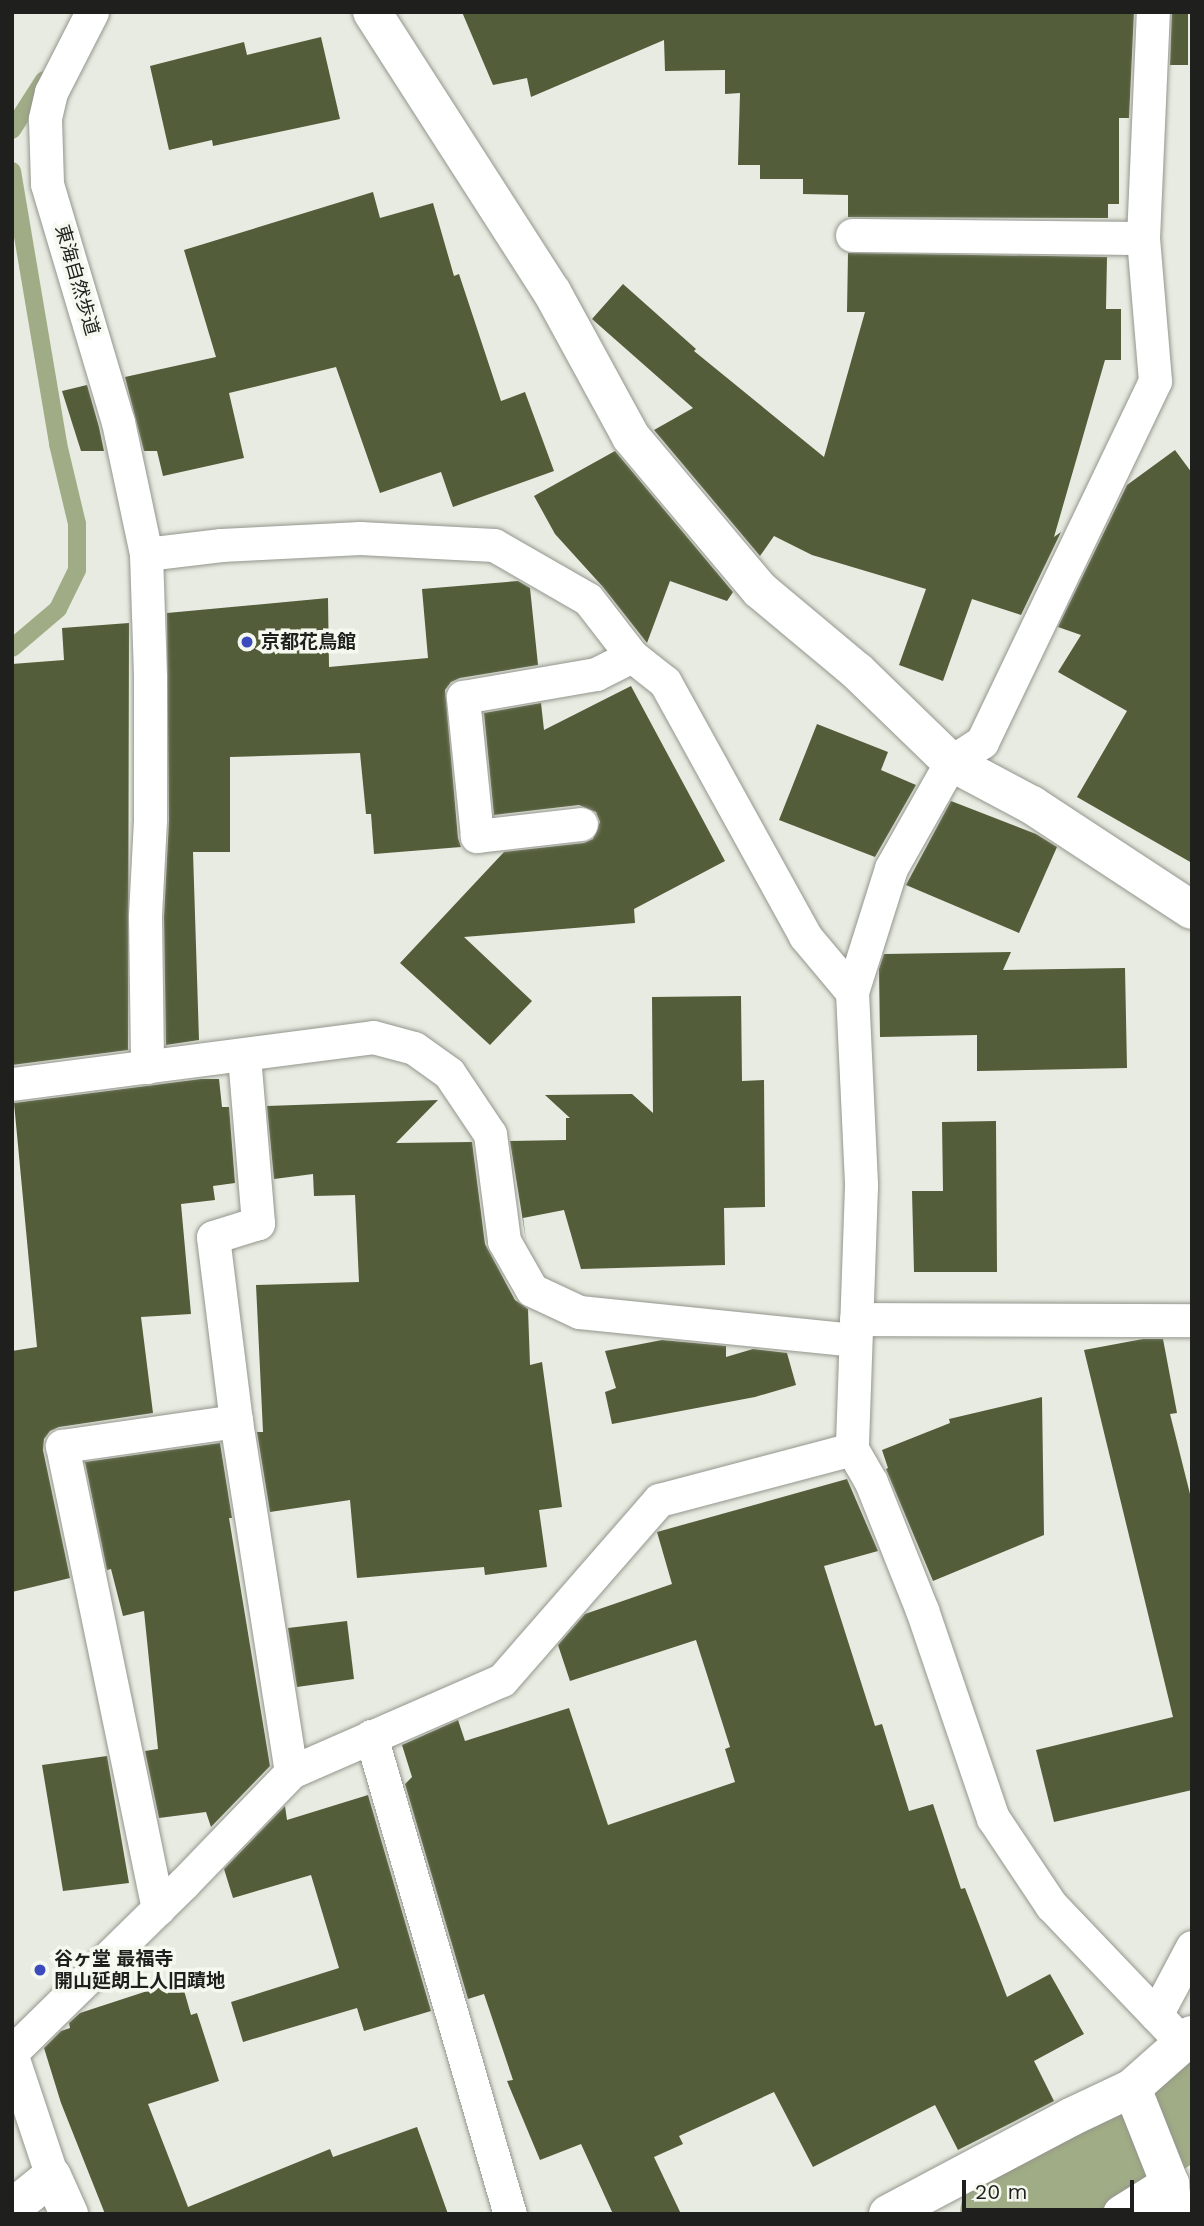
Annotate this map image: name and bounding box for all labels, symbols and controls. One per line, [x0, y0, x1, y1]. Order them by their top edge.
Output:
street label: 東海自然歩道 [50, 222, 104, 338]
place label: 京都花鳥館 [261, 631, 356, 653]
marker: 京都花鳥館 [239, 634, 255, 650]
place label: 谷ヶ堂 最福寺 開山延朗上人旧蹟地 [54, 1948, 225, 1992]
marker: 谷ヶ堂 最福寺 開山延朗上人旧蹟地 [32, 1962, 48, 1978]
scale bar [966, 2166, 1138, 2210]
text: 20 m [975, 2179, 1027, 2204]

